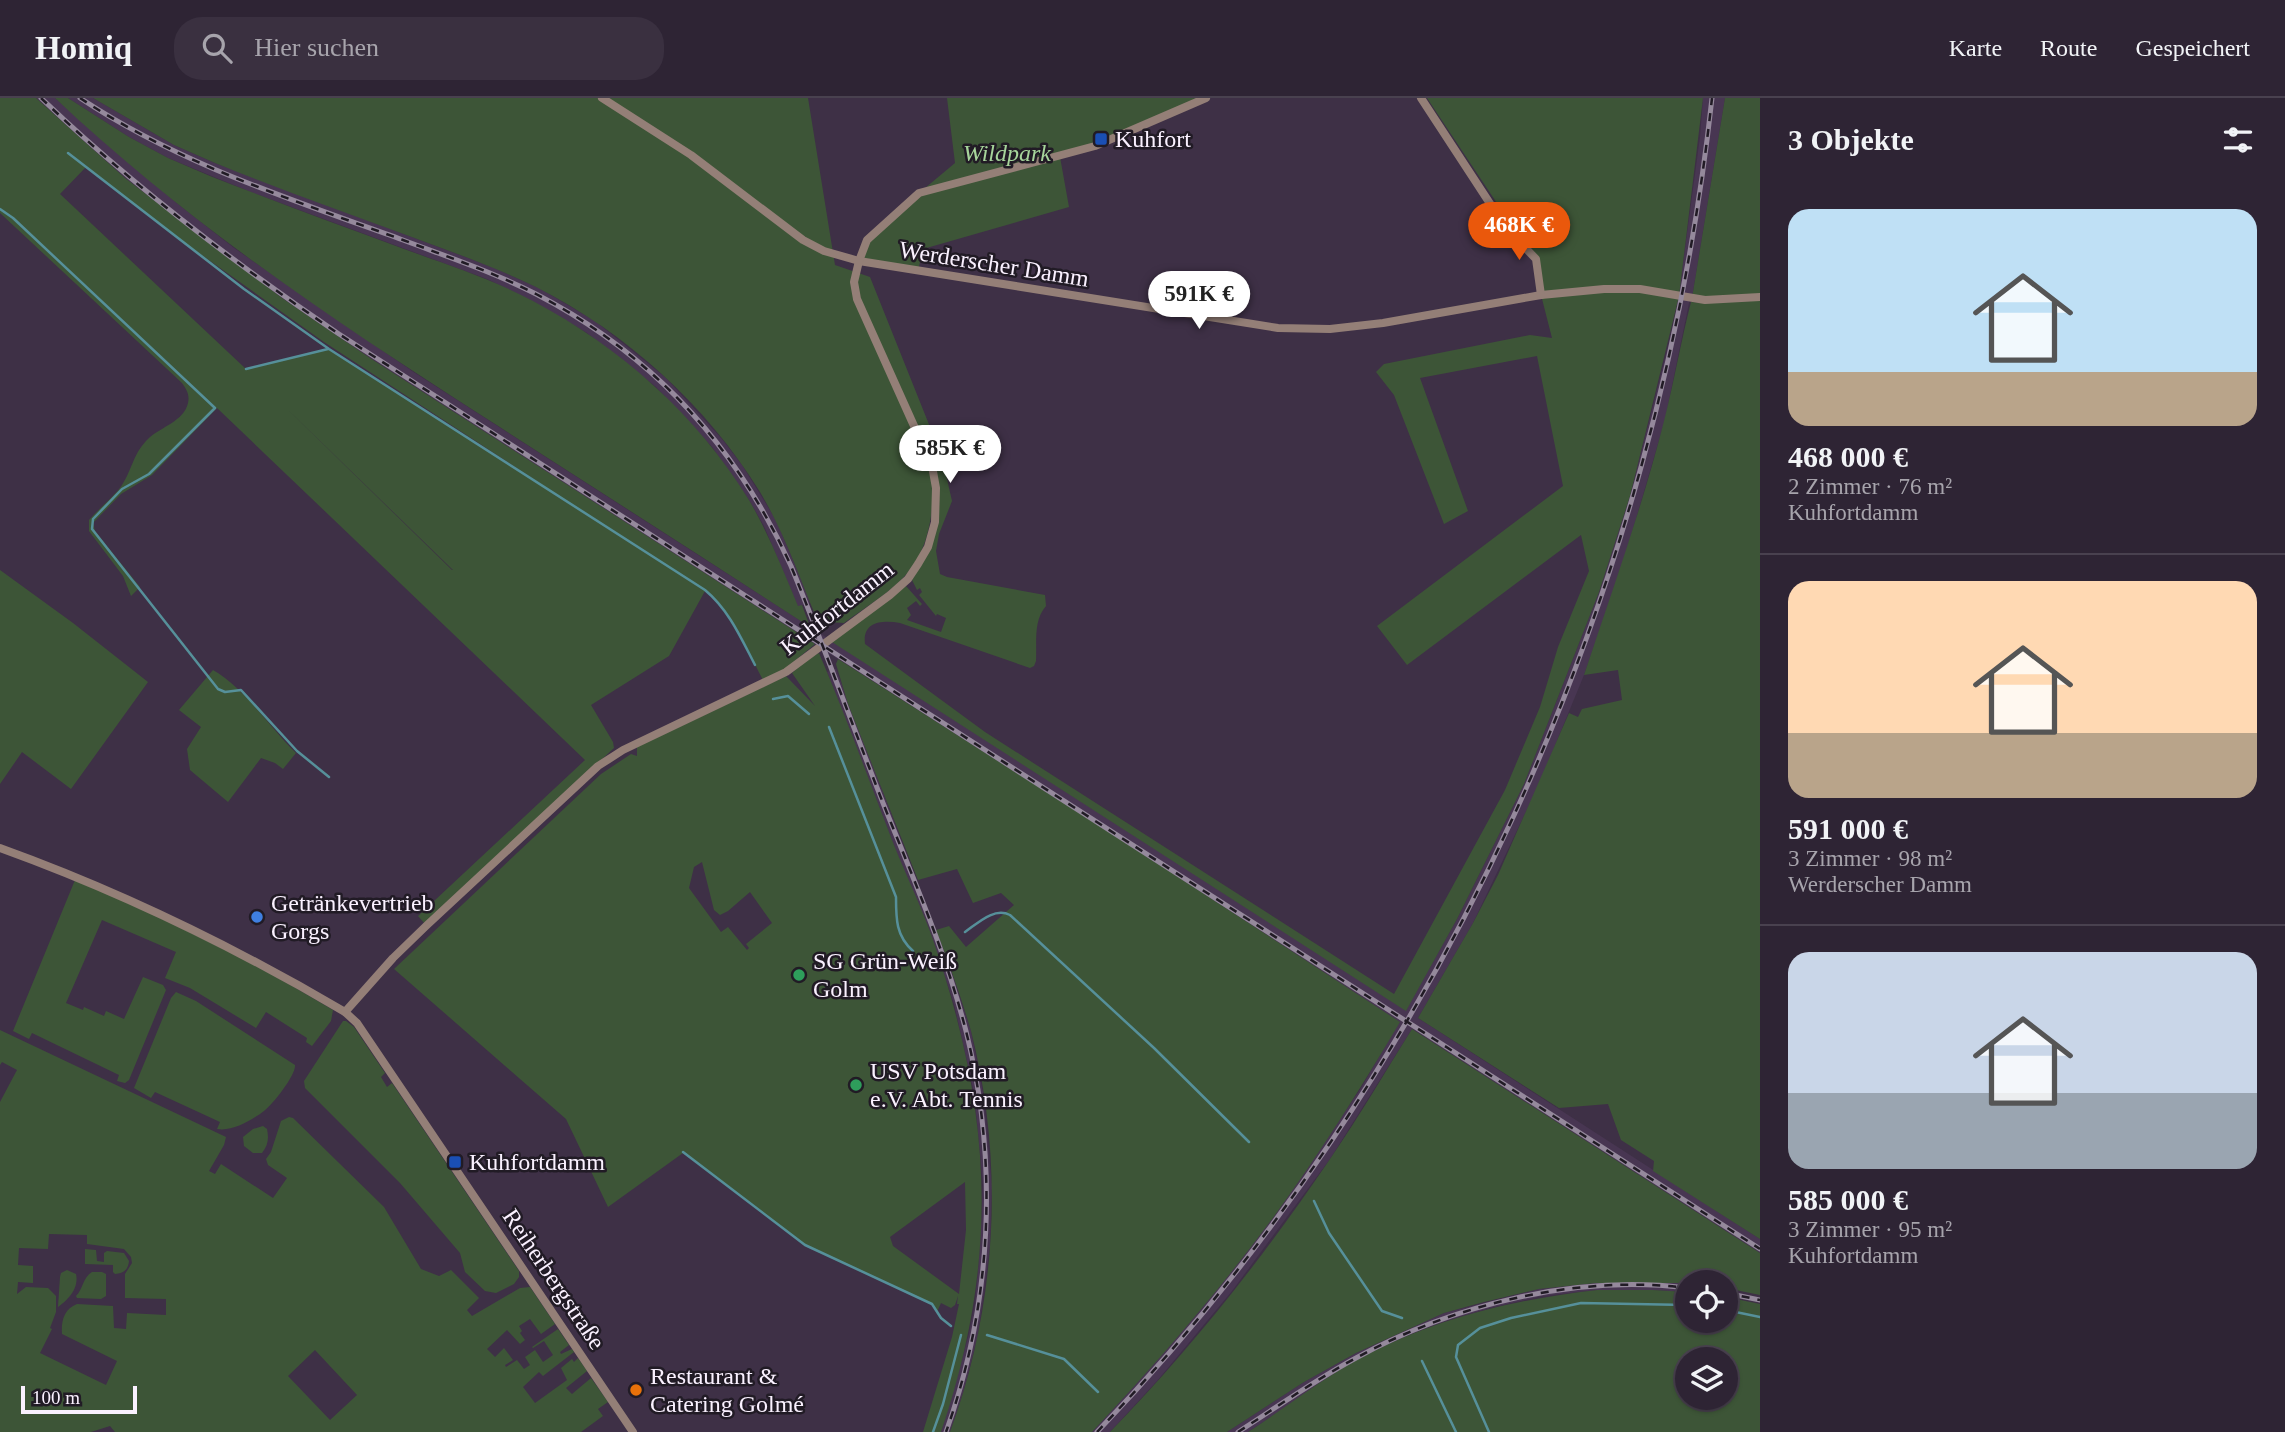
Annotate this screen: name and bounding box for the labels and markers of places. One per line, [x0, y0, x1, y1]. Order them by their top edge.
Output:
place label: Kuhfort [1115, 126, 1191, 152]
marker: Kuhfort [1093, 131, 1109, 147]
pin: 468K € [1462, 202, 1576, 262]
pin: 591K € [1142, 272, 1256, 331]
pin: 585K € [893, 426, 1007, 485]
place label: Getränkevertrieb Gorgs [271, 890, 434, 944]
marker: Getränkevertrieb Gorgs [249, 909, 265, 925]
place label: SG Grün-Weiß Golm [813, 948, 957, 1002]
marker: SG Grün-Weiß Golm [791, 967, 807, 983]
place label: USV Potsdam e.V. Abt. Tennis [870, 1058, 1023, 1112]
marker: USV Potsdam e.V. Abt. Tennis [848, 1077, 864, 1093]
place label: Kuhfortdamm [469, 1149, 605, 1175]
marker: Kuhfortdamm [447, 1154, 463, 1170]
place label: Restaurant & Catering Golmé [650, 1363, 804, 1417]
marker: Restaurant & Catering Golmé [628, 1382, 644, 1398]

